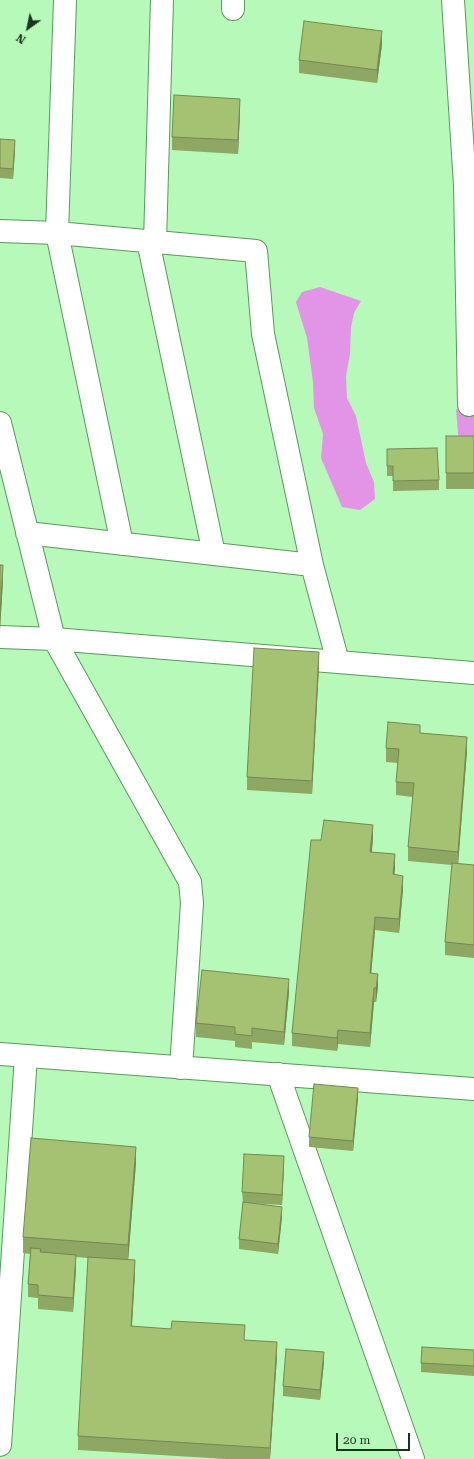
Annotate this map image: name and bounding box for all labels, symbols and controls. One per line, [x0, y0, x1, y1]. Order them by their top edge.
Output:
north arrow [8, 8, 48, 48]
text: N [14, 31, 28, 46]
scale bar [338, 1425, 412, 1451]
text: 20 m [343, 1433, 370, 1447]

